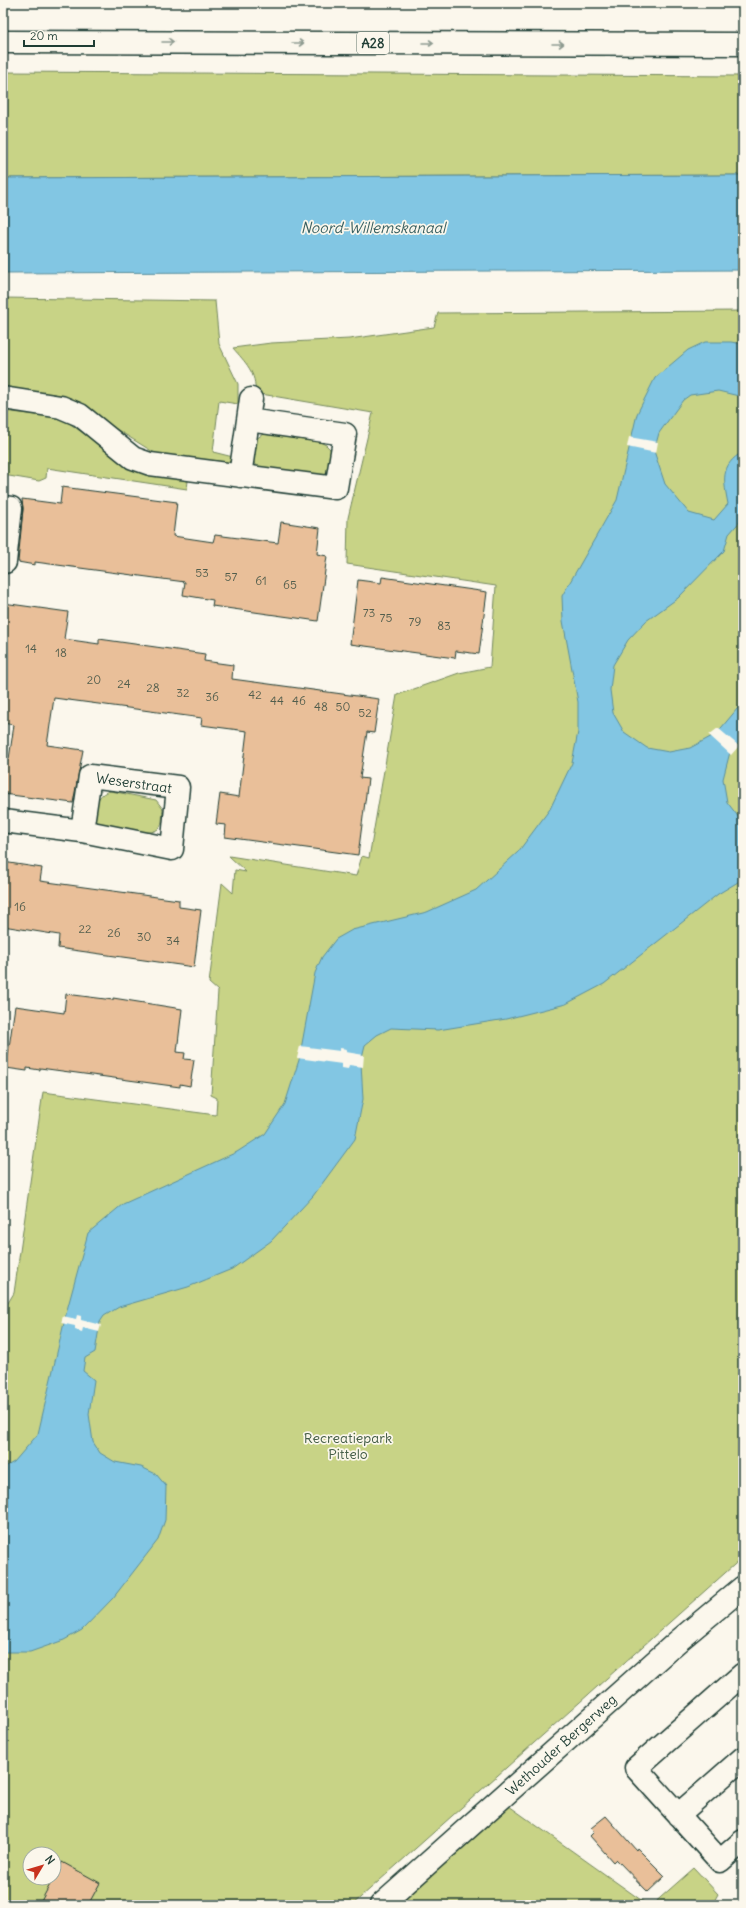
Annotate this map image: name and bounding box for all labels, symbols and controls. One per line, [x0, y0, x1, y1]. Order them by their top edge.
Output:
scale bar [24, 22, 94, 48]
text: 20 m [30, 28, 58, 43]
road number: A28 [357, 32, 389, 54]
one-way arrow [161, 38, 174, 46]
one-way arrow [291, 39, 304, 47]
one-way arrow [421, 39, 434, 47]
one-way arrow [551, 40, 564, 48]
water label: Noord-Willemskanaal [301, 218, 448, 237]
house number: 53 [195, 565, 209, 580]
house number: 57 [225, 569, 238, 584]
house number: 61 [255, 573, 267, 588]
house number: 65 [283, 577, 297, 592]
house number: 73 [363, 605, 376, 620]
house number: 75 [380, 610, 392, 625]
house number: 79 [409, 614, 421, 629]
house number: 83 [437, 618, 451, 633]
house number: 14 [25, 641, 37, 656]
house number: 18 [55, 645, 67, 660]
house number: 20 [87, 672, 101, 687]
house number: 24 [117, 676, 131, 691]
house number: 28 [146, 680, 160, 695]
house number: 32 [176, 685, 190, 700]
house number: 42 [248, 687, 262, 702]
house number: 36 [205, 689, 219, 704]
house number: 44 [270, 693, 284, 708]
house number: 46 [292, 693, 306, 708]
house number: 48 [314, 699, 328, 714]
house number: 50 [336, 699, 351, 714]
house number: 52 [358, 705, 372, 720]
street label: Weserstraat [95, 769, 173, 797]
house number: 16 [14, 899, 26, 914]
house number: 22 [78, 921, 92, 936]
house number: 26 [107, 925, 121, 940]
house number: 30 [137, 929, 151, 944]
house number: 34 [166, 933, 180, 948]
park label: Recreatiepark Pittelo [304, 1429, 392, 1463]
street label: Wethouder Bergerweg [502, 1690, 620, 1800]
north arrow [22, 1846, 62, 1886]
text: N [42, 1853, 58, 1867]

